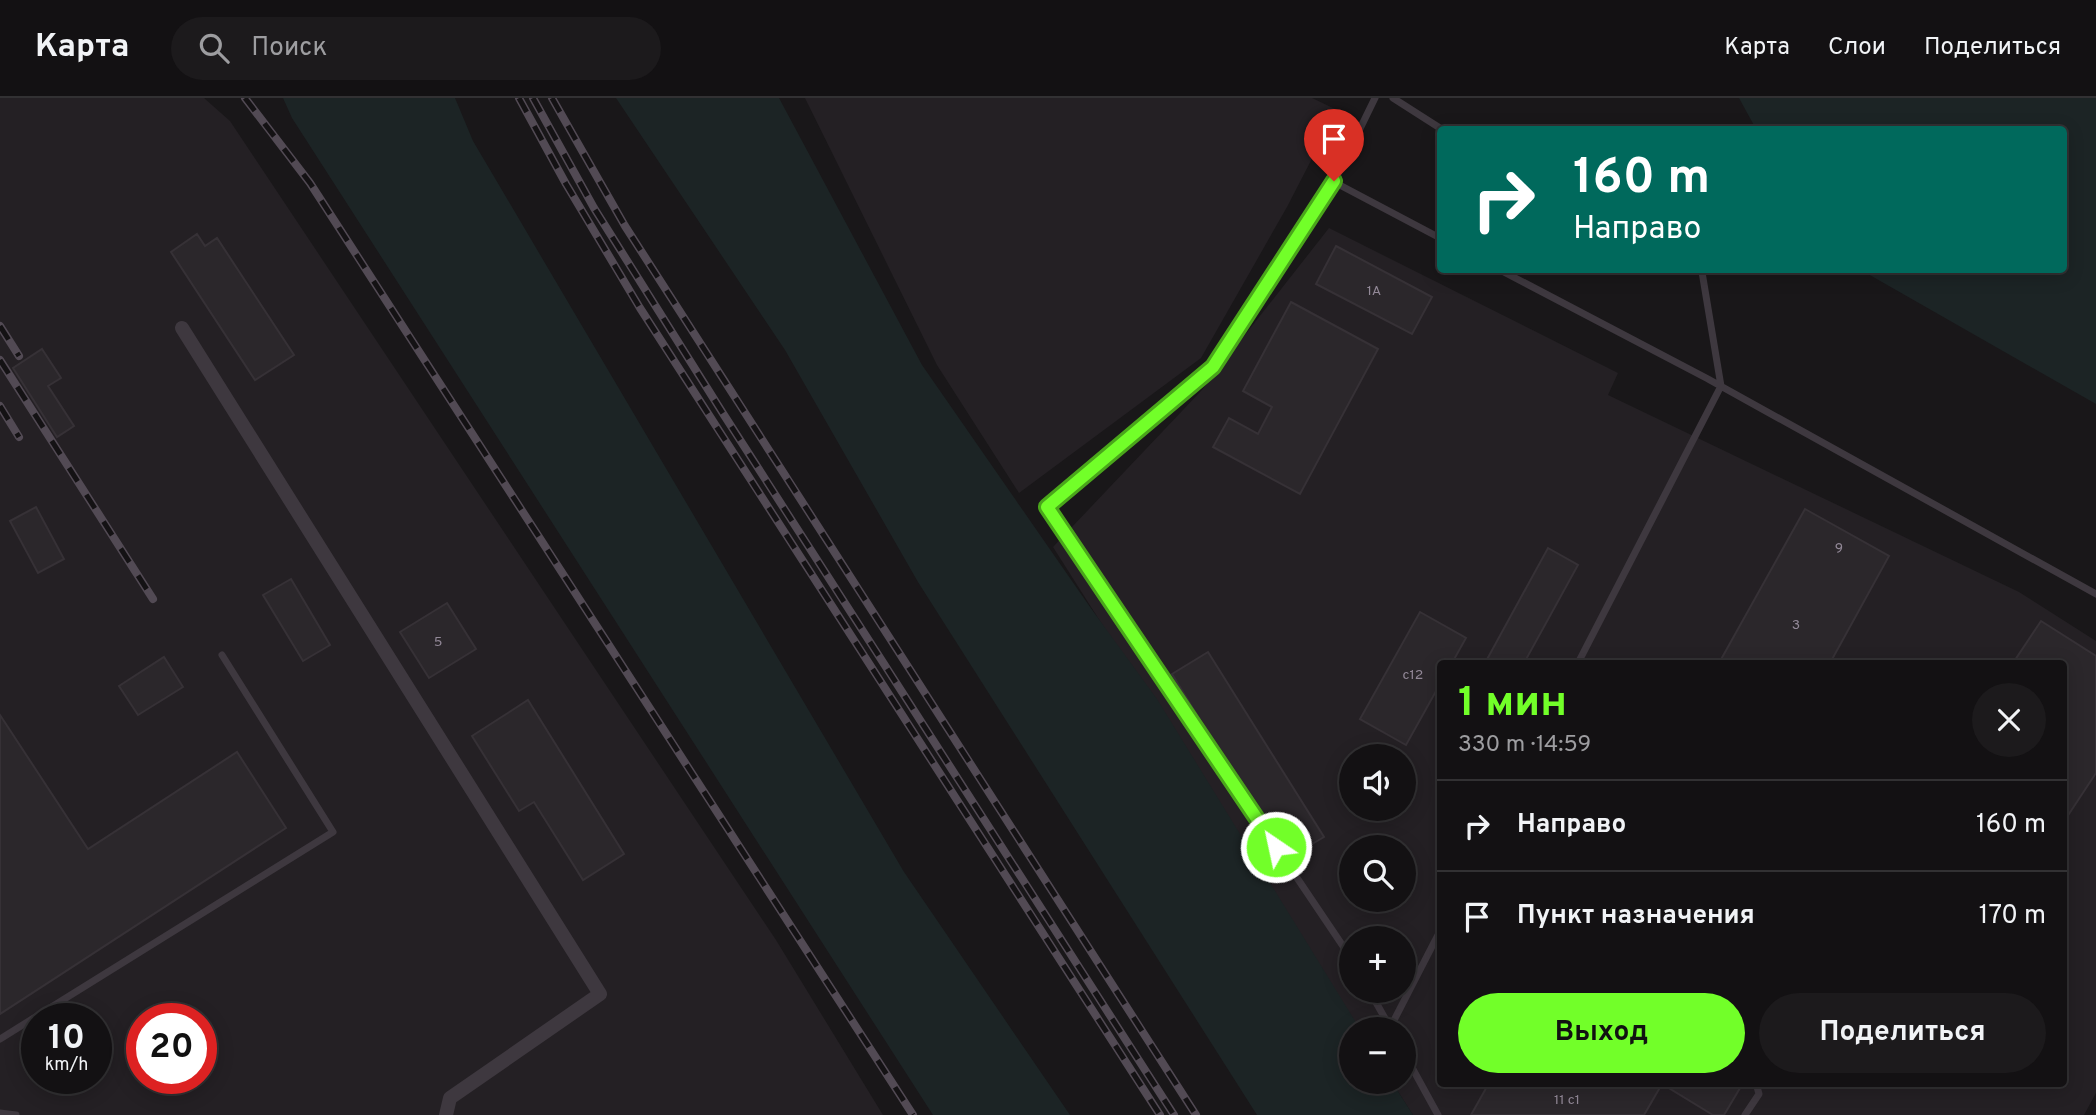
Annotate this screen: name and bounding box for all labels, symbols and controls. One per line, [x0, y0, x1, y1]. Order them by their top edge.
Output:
search box [171, 17, 661, 80]
text: Карта [35, 27, 129, 69]
icon: search [195, 29, 233, 67]
text: Поиск [251, 32, 327, 65]
text: Карта [1724, 33, 1790, 63]
text: Слои [1828, 33, 1886, 63]
text: Поделиться [1924, 33, 2061, 63]
pin [1304, 109, 1364, 181]
icon: arrive [1315, 120, 1353, 158]
text: 160 m [1573, 149, 1710, 211]
icon: right [1458, 154, 1549, 245]
text: Направо [1573, 210, 1701, 250]
house number: 1А [1367, 283, 1381, 300]
house number: 9 [1835, 540, 1843, 557]
house number: 3 [1792, 617, 1800, 634]
house number: 5 [434, 634, 442, 651]
house number: с12 [1403, 667, 1423, 684]
text: 1 мин [1458, 678, 1567, 731]
button: close [1972, 683, 2046, 757]
text: 330 m · 14:59 [1458, 731, 1591, 760]
map controls [1339, 744, 1416, 1094]
button: sound [1339, 744, 1416, 821]
icon: right [1458, 807, 1496, 845]
text: Направо [1517, 809, 1626, 842]
text: 160 m [1976, 809, 2046, 842]
position arrow [1239, 810, 1313, 884]
button: search [1339, 835, 1416, 912]
icon: arrive [1458, 898, 1496, 936]
text: Пункт назначения [1517, 900, 1755, 933]
text: 170 m [1979, 900, 2046, 933]
button: + [1339, 926, 1416, 1003]
button: Выход [1458, 993, 1745, 1073]
button: Поделиться [1759, 993, 2046, 1073]
speed limit sign: 20 [126, 1003, 217, 1094]
text: 10 [48, 1017, 85, 1061]
button: − [1339, 1017, 1416, 1094]
text: km/h [45, 1054, 88, 1077]
house number: 11 с1 [1554, 1092, 1580, 1109]

